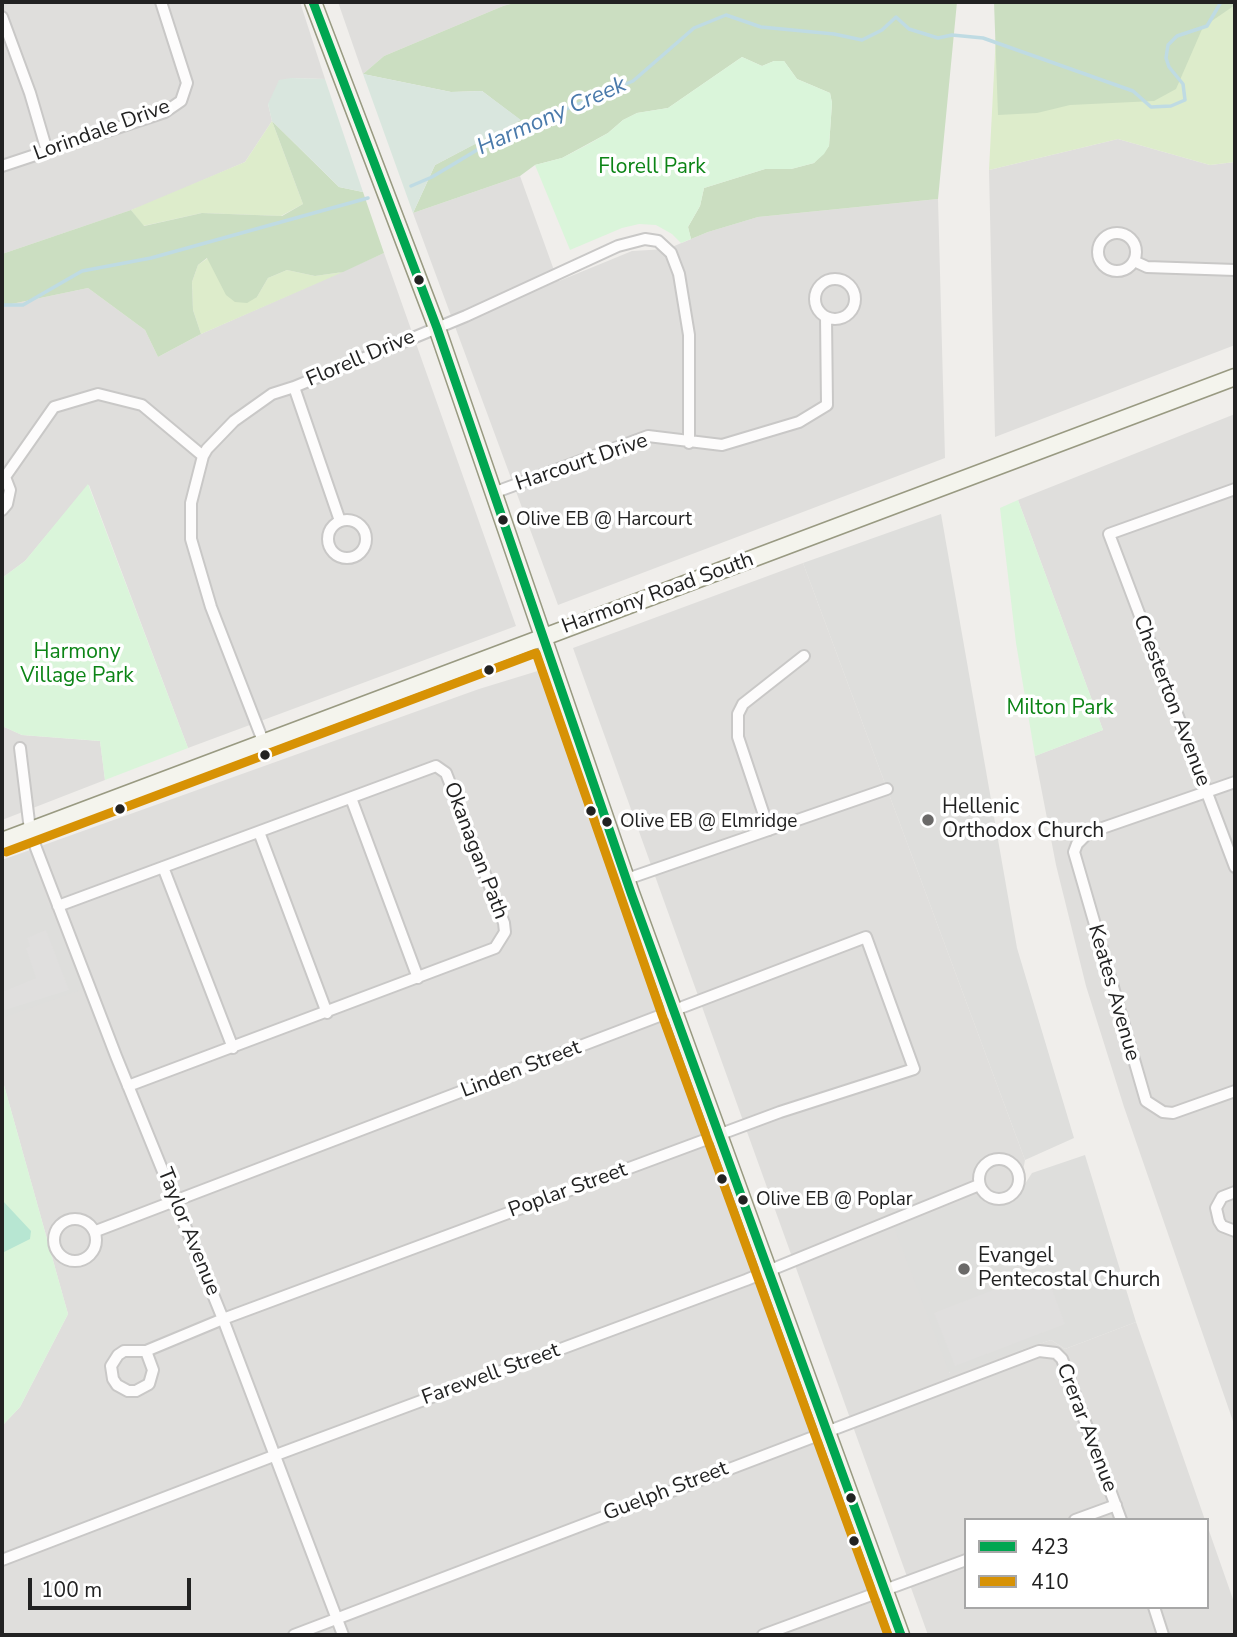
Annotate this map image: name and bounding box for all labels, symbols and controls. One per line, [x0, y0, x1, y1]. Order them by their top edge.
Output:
water label: Harmony Creek [473, 72, 631, 162]
street label: Lorindale Drive [30, 95, 174, 167]
park label: Florell Park [598, 155, 706, 181]
unlabelled marker [412, 273, 426, 287]
street label: Florell Drive [303, 325, 419, 393]
street label: Harcourt Drive [513, 429, 651, 497]
place label: Olive EB @ Harcourt [516, 509, 692, 531]
marker: Olive EB @ Harcourt [496, 513, 510, 527]
street label: Harmony Road South [559, 548, 757, 640]
street label: Chesterton Avenue [1127, 612, 1215, 790]
park label: Harmony Village Park [20, 640, 134, 690]
unlabelled marker [482, 663, 496, 677]
park label: Milton Park [1006, 696, 1114, 722]
unlabelled marker [258, 748, 272, 762]
street label: Okanagan Path [437, 779, 513, 923]
place label: Hellenic Orthodox Church [942, 795, 1104, 845]
unlabelled marker [113, 802, 127, 816]
unlabelled marker [584, 804, 598, 818]
place label: Olive EB @ Elmridge [620, 811, 797, 833]
marker: Hellenic Orthodox Church [920, 812, 936, 828]
marker: Olive EB @ Elmridge [600, 815, 614, 829]
street label: Keates Avenue [1082, 922, 1144, 1064]
street label: Linden Street [458, 1036, 584, 1104]
street label: Poplar Street [505, 1158, 631, 1224]
street label: Taylor Avenue [151, 1165, 225, 1299]
unlabelled marker [715, 1172, 729, 1186]
place label: Olive EB @ Poplar [756, 1189, 913, 1211]
marker: Olive EB @ Poplar [736, 1193, 750, 1207]
place label: Evangel Pentecostal Church [978, 1244, 1160, 1294]
marker: Evangel Pentecostal Church [956, 1261, 972, 1277]
street label: Farewell Street [419, 1338, 563, 1412]
street label: Crerar Avenue [1050, 1360, 1122, 1496]
street label: Guelph Street [600, 1457, 732, 1527]
unlabelled marker [844, 1491, 858, 1505]
legend [964, 1518, 1209, 1609]
text: 423 [1031, 1533, 1069, 1561]
unlabelled marker [847, 1534, 861, 1548]
scale bar [32, 1564, 194, 1608]
text: 410 [1031, 1568, 1069, 1596]
text: 100 m [41, 1576, 102, 1604]

